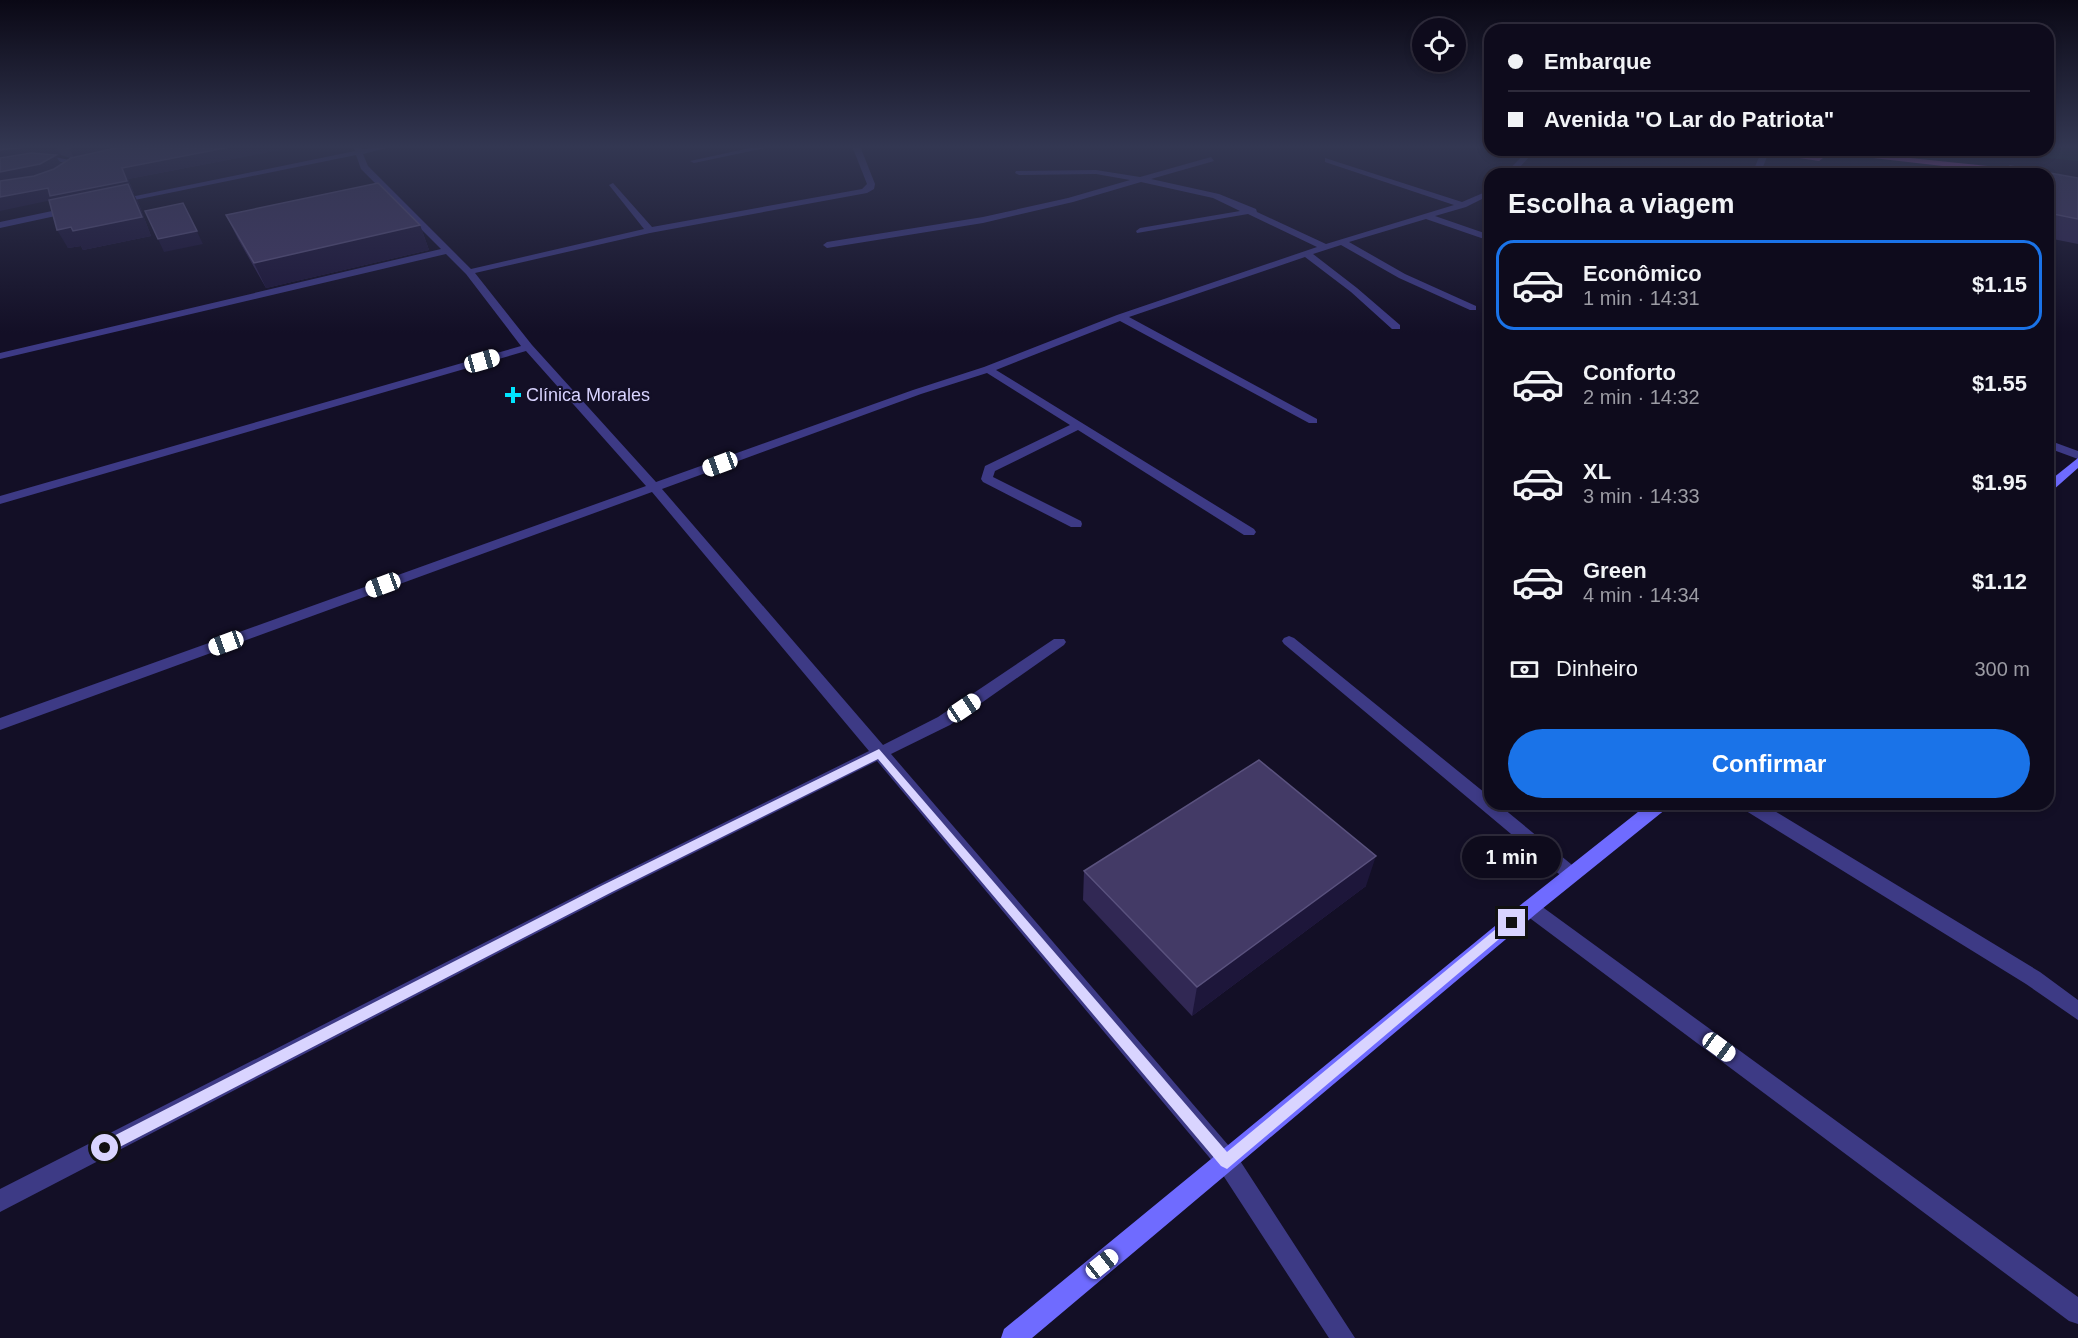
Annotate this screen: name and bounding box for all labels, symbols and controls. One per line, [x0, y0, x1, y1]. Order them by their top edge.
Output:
map controls [1412, 18, 1466, 72]
button: locate [1412, 18, 1466, 72]
text: Embarque [1544, 49, 1652, 74]
text: Avenida "O Lar do Patriota" [1544, 107, 1834, 132]
text: Escolha a viagem [1508, 189, 1735, 219]
icon: car [1511, 258, 1565, 312]
text: Econômico [1583, 261, 1702, 286]
text: $1.15 [1972, 272, 2027, 297]
text: 1 min · 14:31 [1583, 287, 1700, 309]
car [462, 347, 502, 375]
icon: car [1511, 357, 1565, 411]
text: Conforto [1583, 360, 1676, 385]
text: $1.55 [1972, 371, 2027, 396]
place label: Clínica Morales [526, 385, 650, 405]
marker: Clínica Morales [504, 386, 522, 404]
text: 2 min · 14:32 [1583, 386, 1700, 408]
car [700, 449, 740, 479]
icon: car [1511, 456, 1565, 510]
text: XL [1583, 459, 1611, 484]
text: $1.95 [1972, 470, 2027, 495]
text: 3 min · 14:33 [1583, 485, 1700, 507]
icon: car [1511, 555, 1565, 609]
text: Green [1583, 558, 1647, 583]
text: $1.12 [1972, 569, 2027, 594]
car [363, 570, 403, 600]
text: 4 min · 14:34 [1583, 584, 1700, 606]
car [206, 628, 246, 658]
icon: cash [1508, 653, 1541, 686]
text: Dinheiro [1556, 656, 1638, 681]
text: 300 m [1974, 658, 2030, 680]
car [944, 690, 984, 726]
button: Confirmar [1508, 729, 2030, 798]
callout: 1 min [1462, 836, 1562, 878]
text: 1 min [1485, 846, 1538, 868]
route end [1498, 909, 1525, 936]
car [1699, 1029, 1739, 1065]
route start [91, 1134, 118, 1161]
car [1082, 1246, 1122, 1282]

